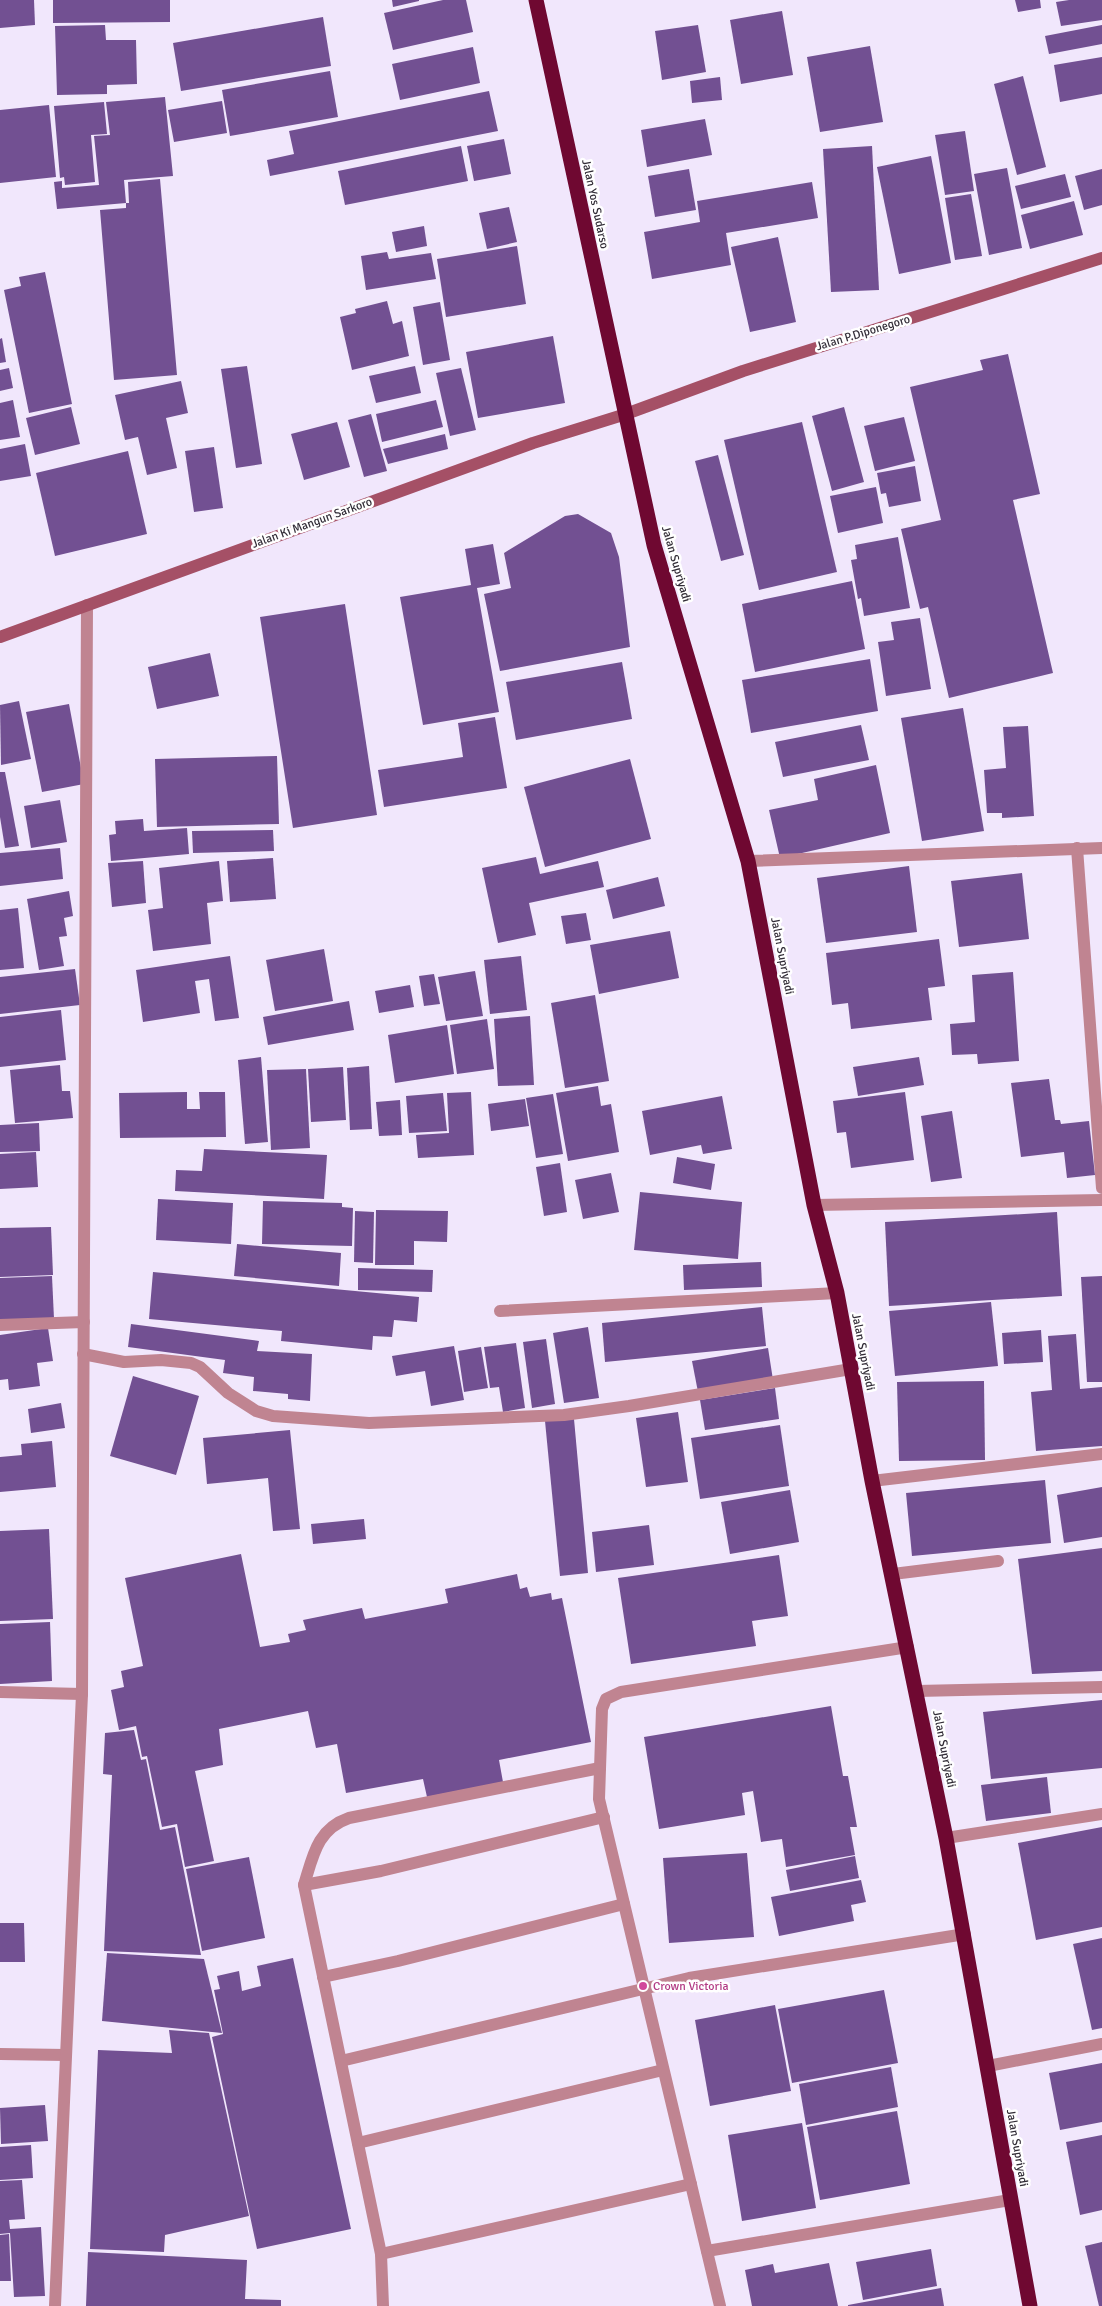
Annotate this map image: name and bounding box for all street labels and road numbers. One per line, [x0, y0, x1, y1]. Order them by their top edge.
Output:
street label: Jalan Yos Sudarso [578, 158, 612, 250]
street label: Jalan P.Diponegoro [814, 312, 912, 354]
street label: Jalan Ki Mangun Sarkoro [250, 494, 374, 552]
street label: Jalan Supriyadi [658, 524, 694, 604]
street label: Jalan Supriyadi [767, 916, 797, 996]
street label: Jalan Supriyadi [848, 1312, 878, 1392]
street label: Jalan Supriyadi [929, 1709, 959, 1789]
street label: Jalan Supriyadi [1003, 2108, 1031, 2188]

